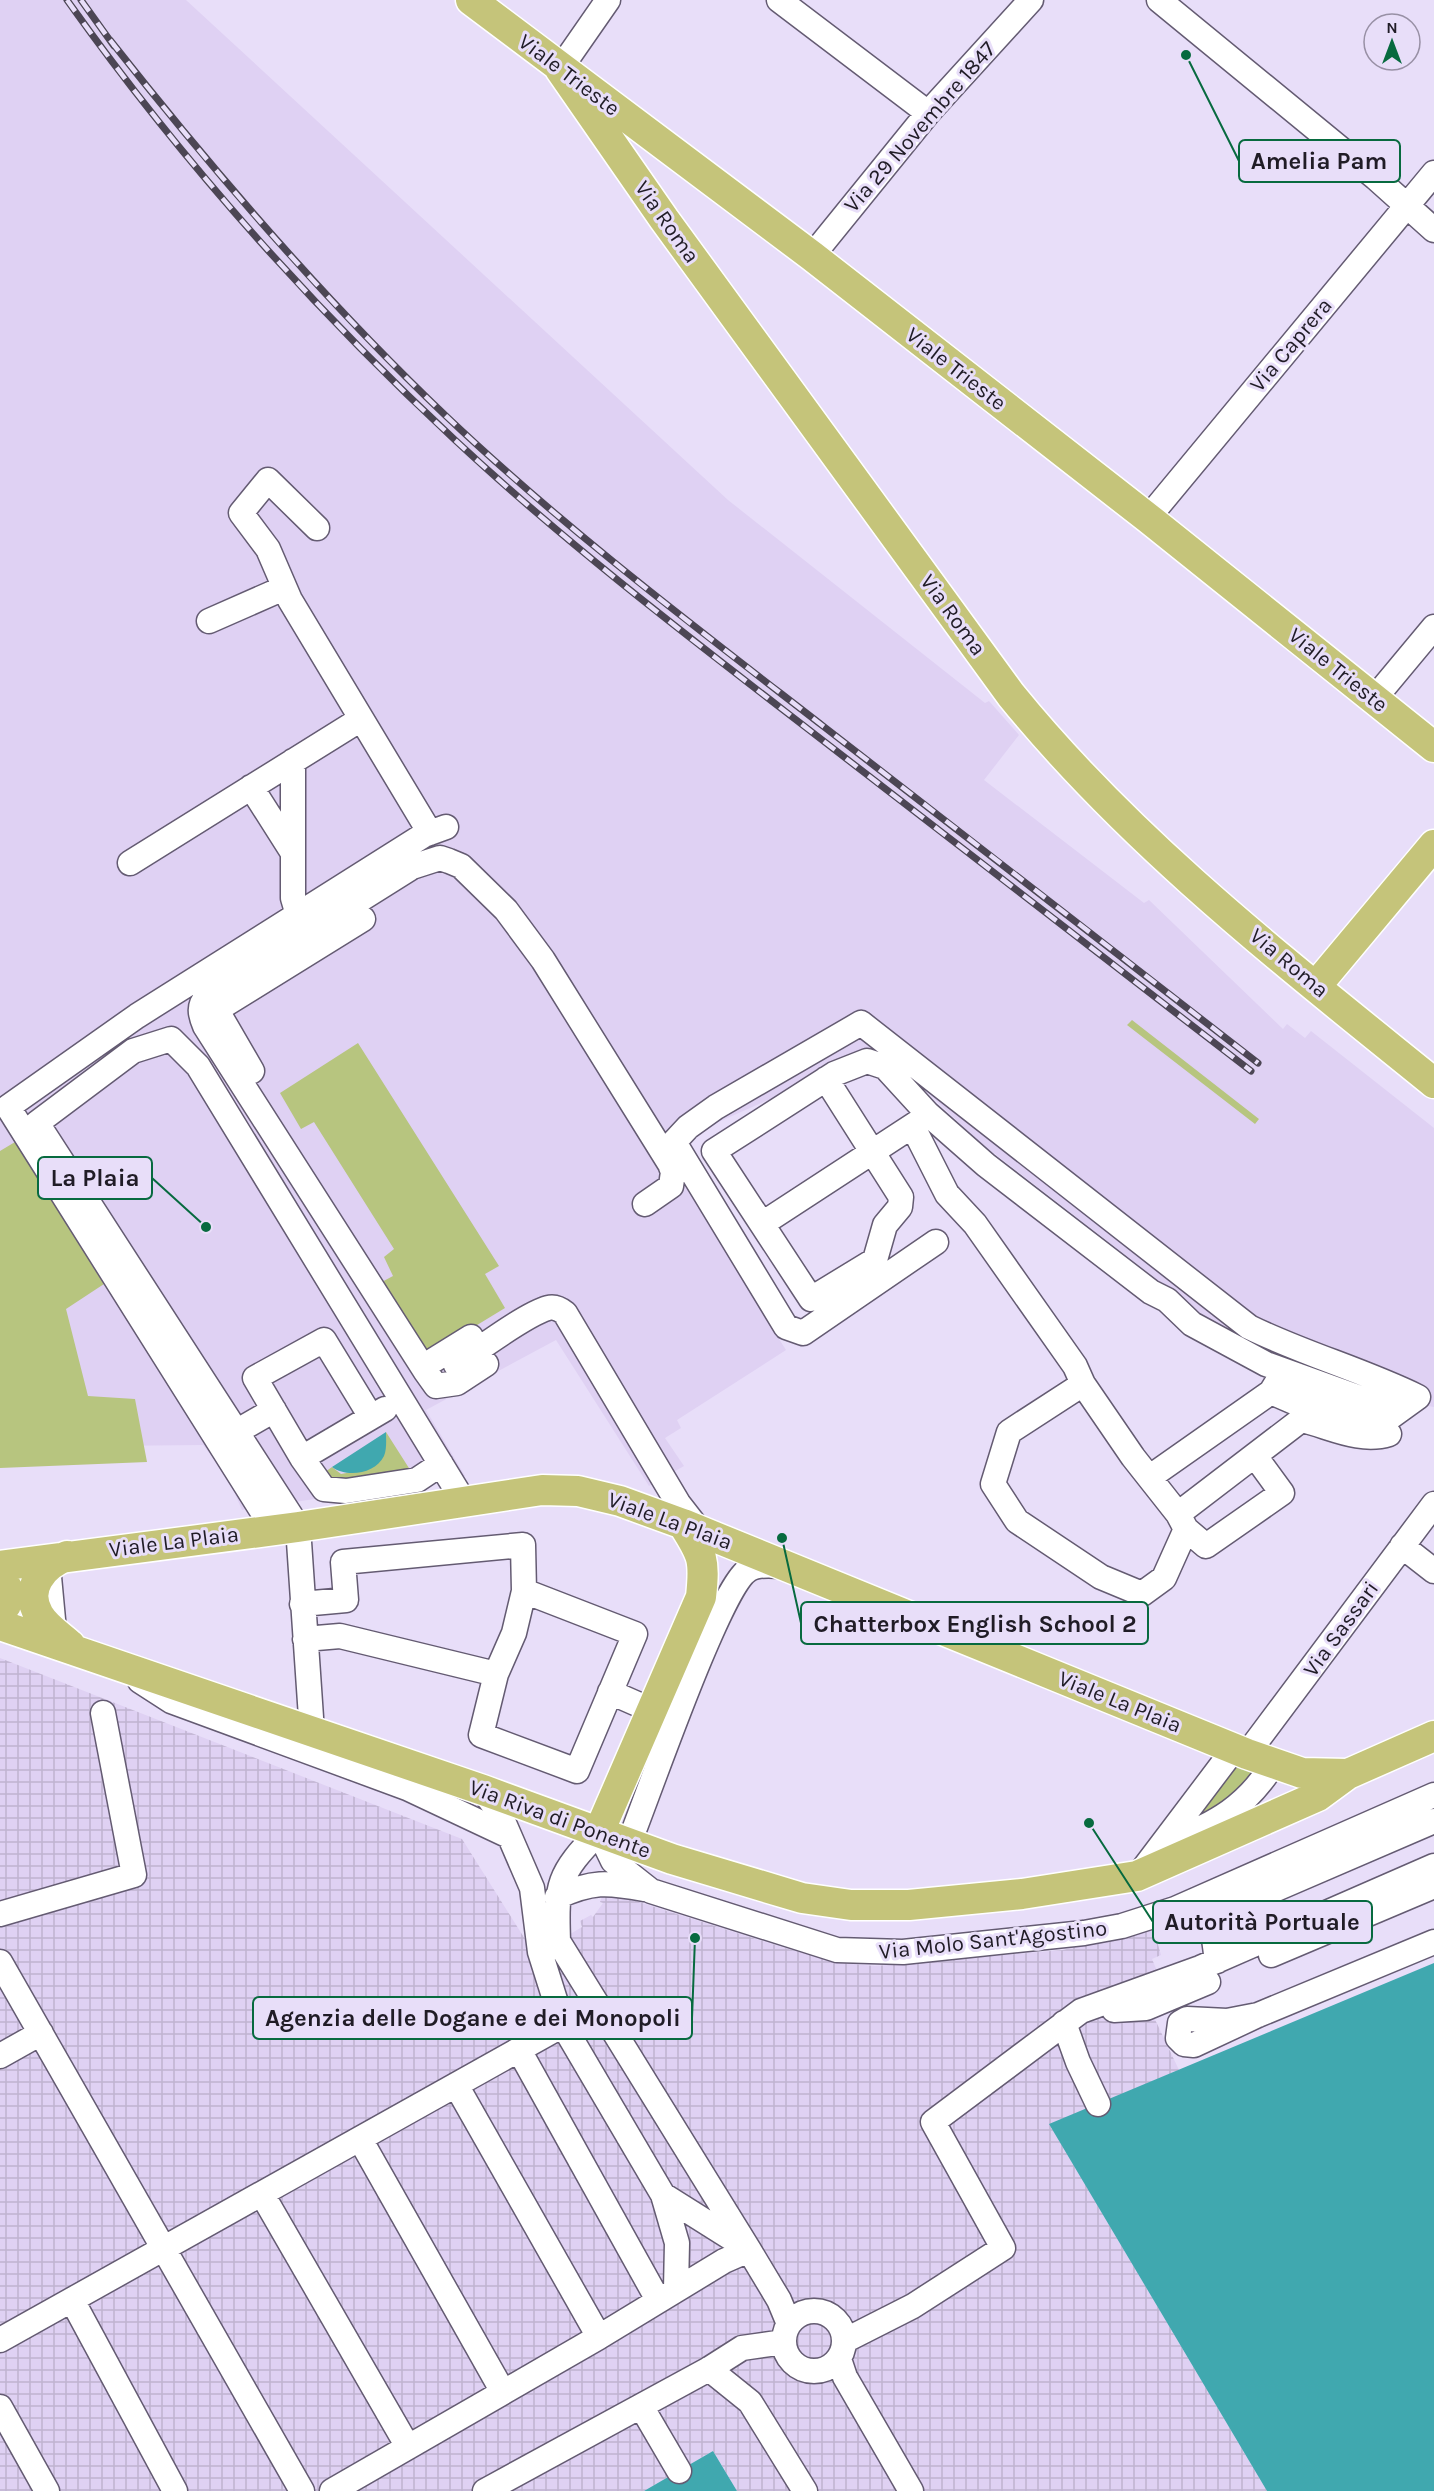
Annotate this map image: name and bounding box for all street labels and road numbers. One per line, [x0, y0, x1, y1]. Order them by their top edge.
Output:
street label: Viale Trieste [513, 28, 625, 122]
street label: Via 29 Novembre 1847 [839, 36, 1001, 218]
street label: Via Roma [629, 176, 705, 268]
street label: Via Caprera [1244, 293, 1338, 397]
street label: Viale Trieste [901, 322, 1011, 416]
street label: Via Roma [915, 569, 991, 661]
street label: Viale Trieste [1283, 622, 1393, 718]
street label: Via Roma [1244, 923, 1334, 1003]
street label: Viale La Plaia [604, 1486, 736, 1556]
street label: Viale La Plaia [108, 1521, 240, 1563]
street label: Via Sassari [1298, 1576, 1384, 1682]
street label: Viale La Plaia [1055, 1666, 1185, 1738]
street label: Via Riva di Ponente [466, 1774, 654, 1864]
street label: Via Molo Sant'Agostino [878, 1915, 1108, 1965]

